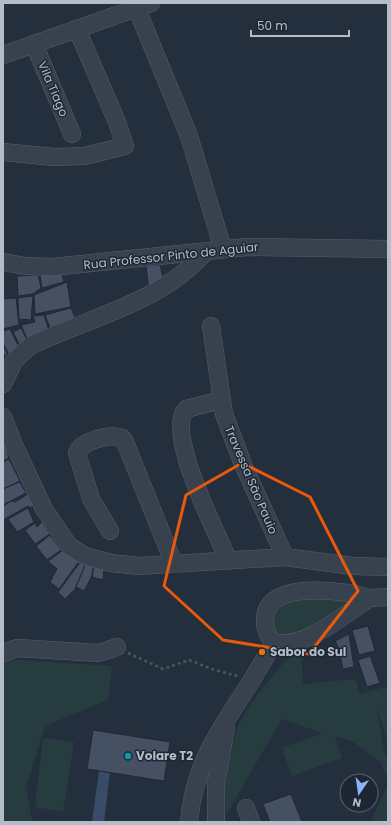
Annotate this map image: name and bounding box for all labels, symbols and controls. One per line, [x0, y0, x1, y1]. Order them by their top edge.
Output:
scale bar [251, 12, 349, 38]
text: 50 m [257, 17, 288, 34]
street label: Vila Tiago [34, 58, 73, 119]
street label: Rua Professor Pinto de Aguiar [83, 238, 260, 273]
street label: Travessa São Pauio [221, 423, 282, 537]
place label: Sabor do Sul [270, 643, 346, 660]
marker: Sabor do Sul [257, 647, 267, 657]
place label: Volare T2 [136, 747, 193, 764]
marker: Volare T2 [123, 751, 133, 761]
north arrow [339, 773, 379, 813]
text: N [351, 794, 363, 811]

